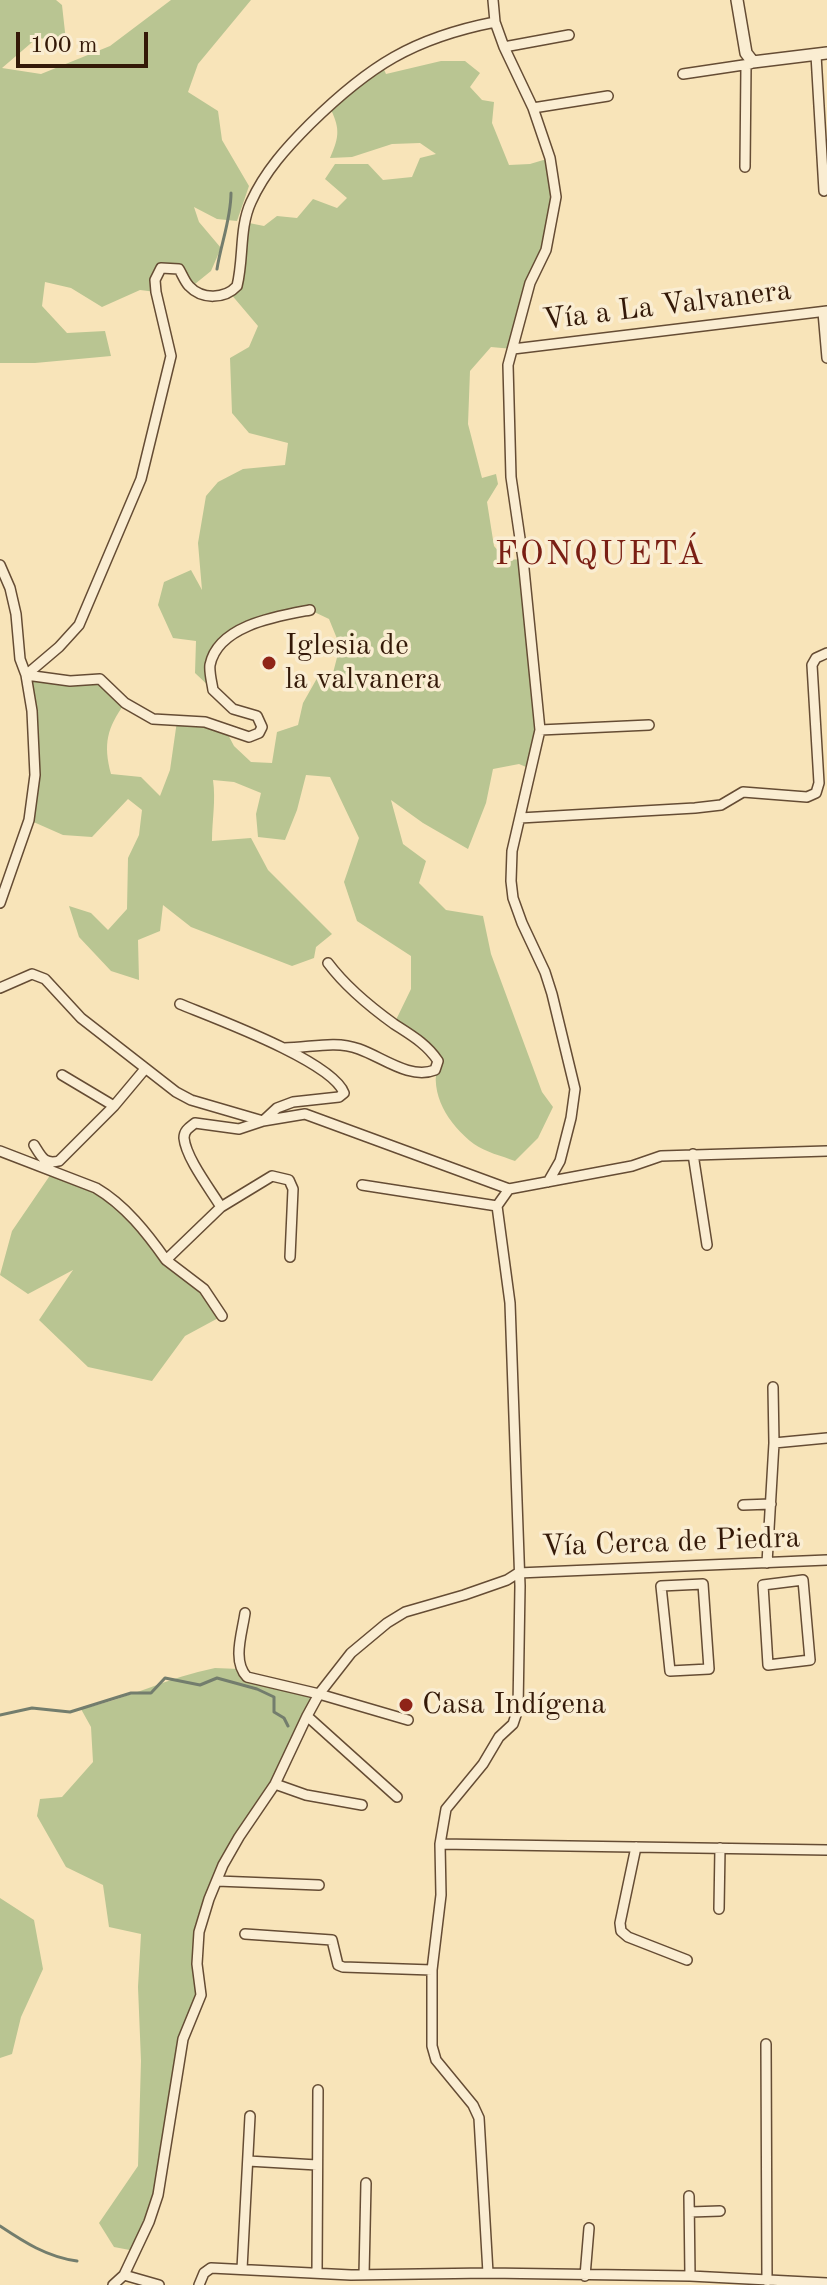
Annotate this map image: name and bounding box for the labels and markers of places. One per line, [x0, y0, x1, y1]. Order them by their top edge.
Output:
place label: Iglesia de la valvanera [285, 628, 441, 698]
marker: Iglesia de la valvanera [260, 654, 278, 672]
place label: Casa Indígena [422, 1687, 606, 1723]
marker: Casa Indígena [397, 1696, 415, 1714]

